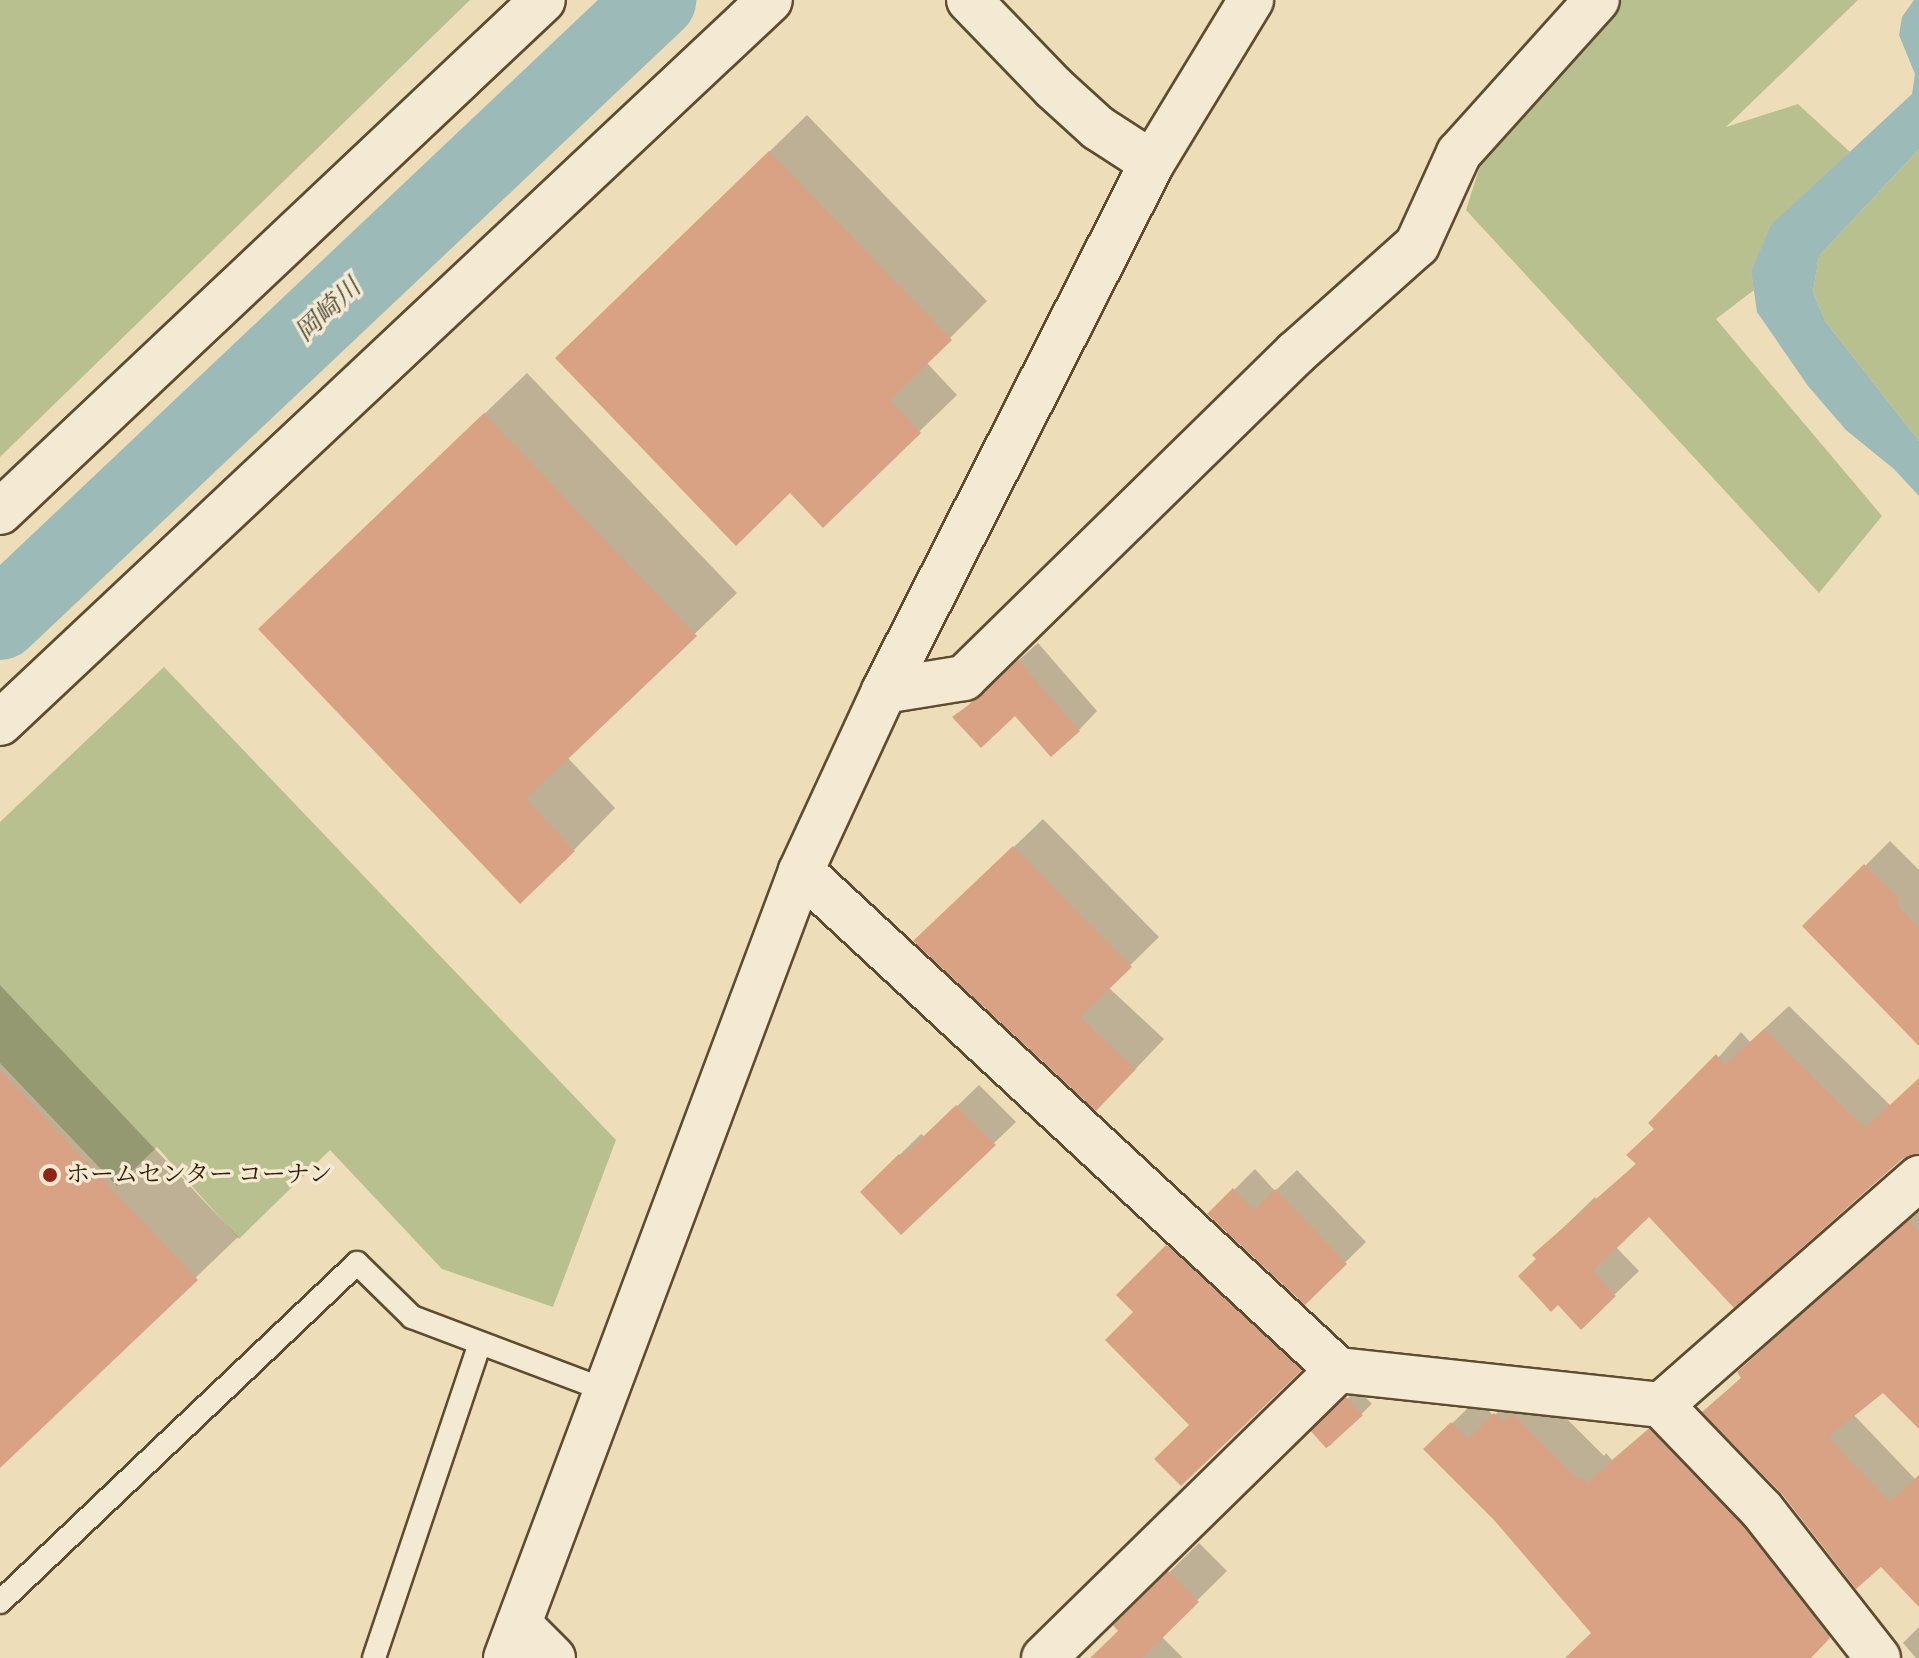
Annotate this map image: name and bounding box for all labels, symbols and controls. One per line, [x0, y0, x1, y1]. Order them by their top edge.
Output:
water label: 岡崎川 [289, 272, 367, 348]
place label: ホームセンター コーナン [66, 1161, 335, 1189]
marker: ホームセンター コーナン [41, 1166, 59, 1184]

